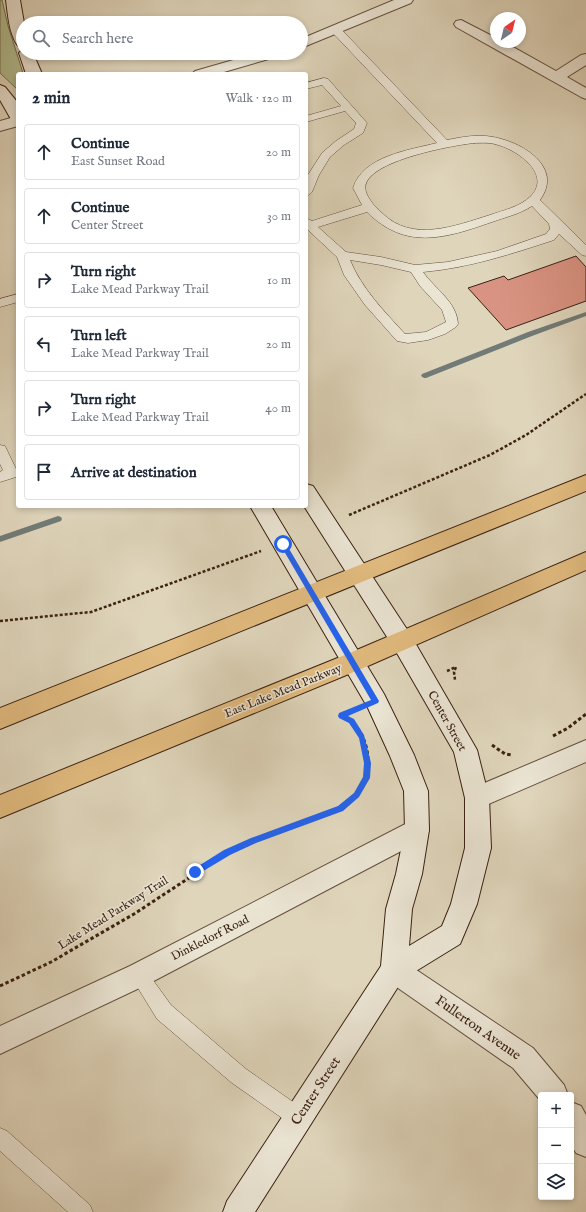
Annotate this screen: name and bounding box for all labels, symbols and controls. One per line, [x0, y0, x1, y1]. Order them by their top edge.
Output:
north arrow [490, 12, 526, 48]
search box [16, 16, 308, 60]
icon: search [30, 27, 52, 49]
text: Search here [62, 29, 133, 48]
text: 2 min [32, 88, 70, 109]
text: Walk · 120 m [226, 90, 292, 107]
text: Continue [71, 134, 129, 153]
icon: ahead [33, 141, 55, 163]
text: 20 m [266, 144, 291, 161]
text: East Sunset Road [71, 153, 165, 170]
text: Continue [71, 198, 129, 217]
icon: ahead [33, 205, 55, 227]
text: 30 m [267, 208, 291, 225]
text: Center Street [71, 217, 143, 234]
text: Turn right [71, 262, 136, 281]
icon: right [33, 269, 55, 291]
text: 10 m [267, 272, 291, 289]
text: Lake Mead Parkway Trail [71, 281, 209, 298]
text: Turn left [71, 326, 127, 345]
icon: left [33, 333, 55, 355]
text: 20 m [266, 336, 291, 353]
text: Lake Mead Parkway Trail [71, 345, 209, 362]
text: Turn right [71, 390, 136, 409]
icon: right [33, 397, 55, 419]
text: 40 m [265, 400, 291, 417]
text: Lake Mead Parkway Trail [71, 409, 209, 426]
icon: arrive [33, 461, 55, 483]
text: Arrive at destination [71, 463, 197, 482]
route start [274, 535, 292, 553]
street label: East Lake Mead Parkway [222, 661, 344, 721]
street label: Center Street [424, 688, 470, 754]
route end [186, 863, 204, 881]
street label: Lake Mead Parkway Trail [55, 873, 172, 953]
street label: Dinkledorf Road [168, 912, 252, 964]
street label: Fullerton Avenue [432, 992, 525, 1065]
street label: Center Street [287, 1053, 345, 1129]
map controls [538, 1092, 574, 1200]
button: + [538, 1092, 574, 1128]
button: − [538, 1128, 574, 1164]
button: layers [538, 1164, 574, 1200]

